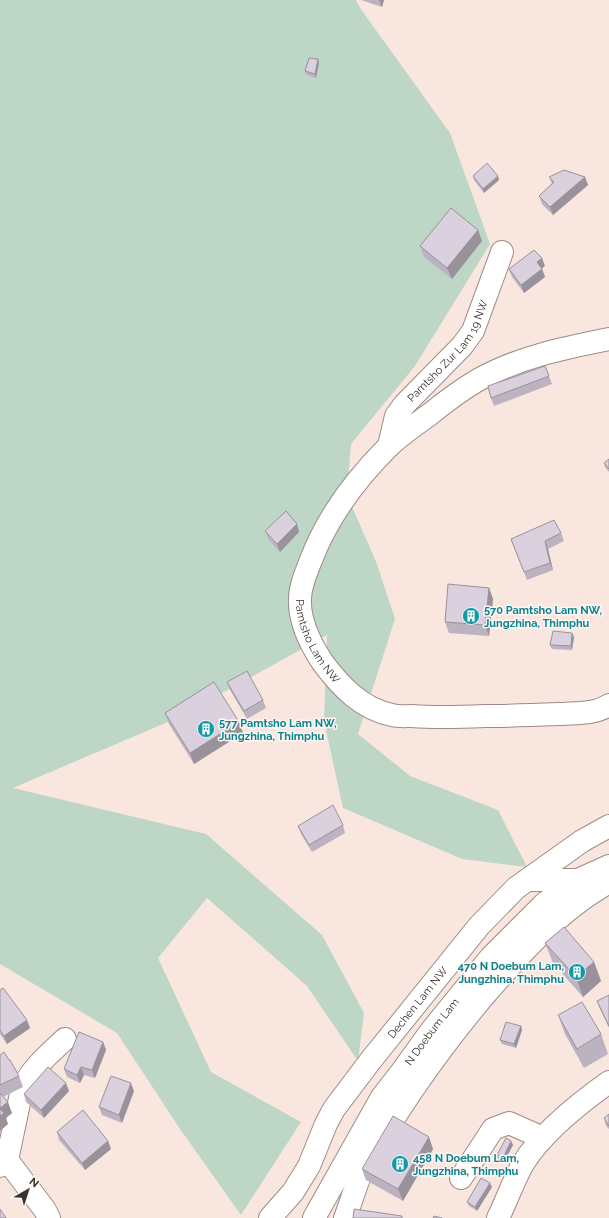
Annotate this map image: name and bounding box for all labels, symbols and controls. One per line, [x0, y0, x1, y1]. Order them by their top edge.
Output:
street label: Pamtsho Zur Lam 19 NW [405, 298, 491, 405]
street label: Pamtsho Lam NW [293, 599, 343, 686]
place label: 570 Pamtsho Lam NW, Jungzhina, Thimphu [484, 604, 602, 630]
building icon: 570 Pamtsho Lam NW, Jungzhina, Thimphu [461, 606, 481, 626]
place label: 577 Pamtsho Lam NW, Jungzhina, Thimphu [219, 717, 337, 743]
building icon: 577 Pamtsho Lam NW, Jungzhina, Thimphu [196, 719, 216, 739]
place label: 470 N Doebum Lam, Jungzhina, Thimphu [458, 960, 564, 986]
building icon: 470 N Doebum Lam, Jungzhina, Thimphu [567, 962, 587, 982]
street label: Dechen Lam NW [385, 964, 451, 1041]
street label: N Doebum Lam [402, 996, 462, 1068]
place label: 458 N Doebum Lam, Jungzhina, Thimphu [413, 1152, 519, 1178]
building icon: 458 N Doebum Lam, Jungzhina, Thimphu [390, 1154, 410, 1174]
north arrow [8, 1170, 48, 1210]
text: N [27, 1175, 41, 1190]

